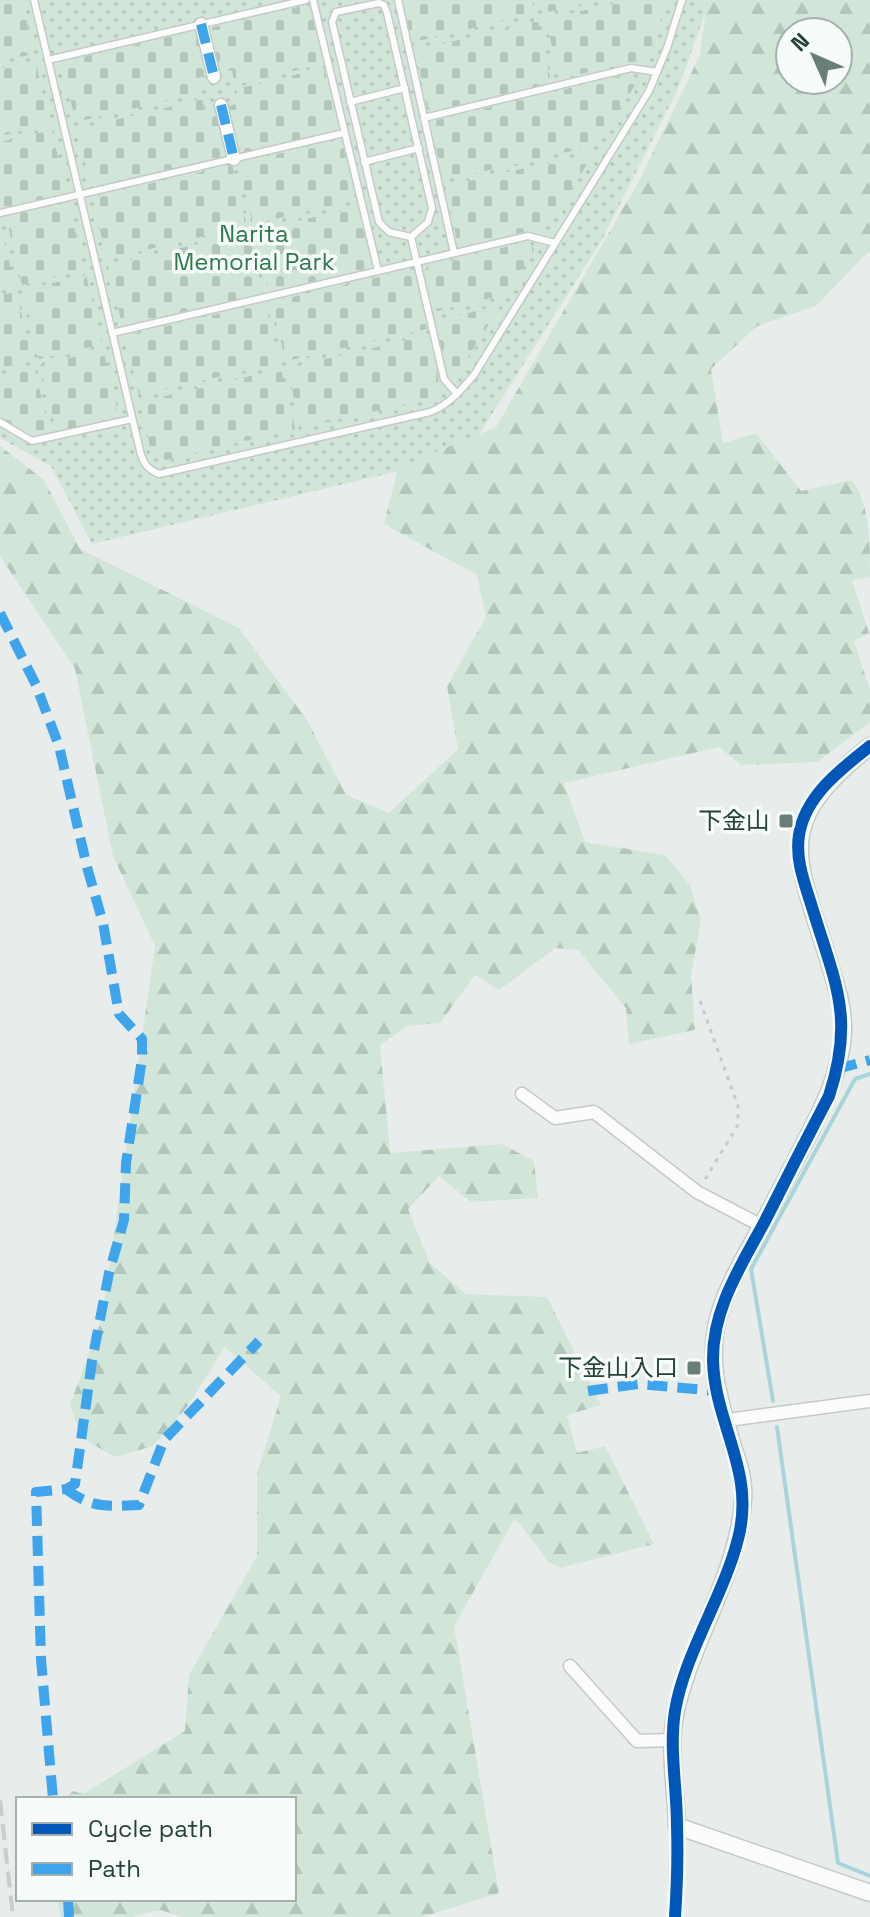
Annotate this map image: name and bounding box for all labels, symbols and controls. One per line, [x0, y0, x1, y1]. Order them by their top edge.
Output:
north arrow [774, 16, 854, 96]
text: N [785, 27, 815, 57]
park label: Narita Memorial Park [173, 218, 335, 277]
place label: 下金山 [698, 805, 770, 836]
marker: 下金山 [777, 812, 795, 830]
place label: 下金山入口 [558, 1352, 678, 1383]
marker: 下金山入口 [685, 1359, 703, 1377]
legend [16, 1797, 296, 1901]
text: Cycle path [88, 1813, 213, 1844]
text: Path [88, 1853, 141, 1884]

